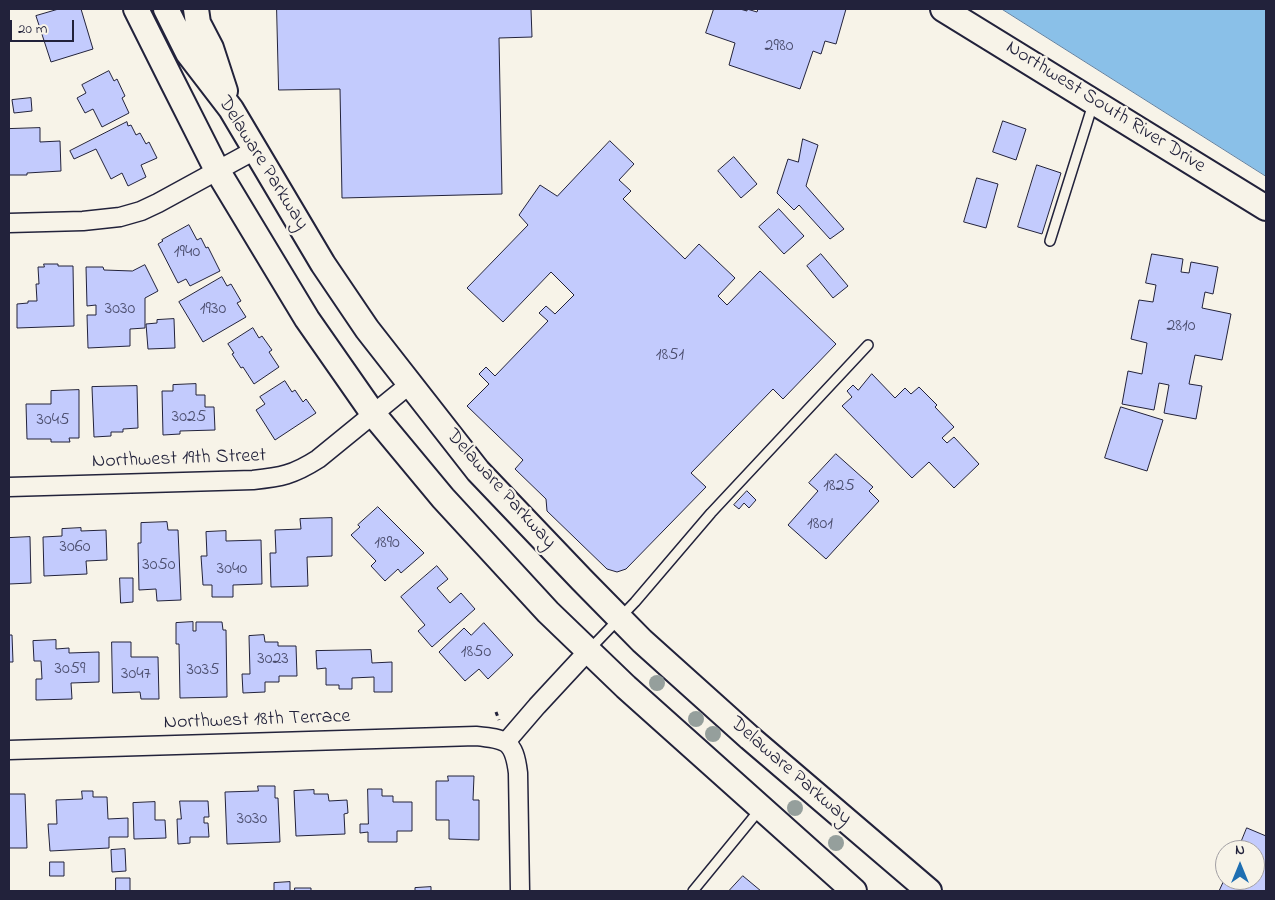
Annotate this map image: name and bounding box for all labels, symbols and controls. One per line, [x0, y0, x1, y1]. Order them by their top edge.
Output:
scale bar [12, 10, 76, 42]
text: 20 m [18, 18, 47, 40]
house number: 2980 [765, 36, 793, 58]
street label: Northwest South River Drive [1001, 37, 1209, 179]
street label: Delaware Parkway [211, 93, 313, 235]
house number: 1940 [174, 242, 200, 264]
house number: 3030 [105, 299, 135, 321]
house number: 1930 [200, 299, 226, 321]
house number: 2810 [1166, 316, 1196, 338]
house number: 1851 [656, 345, 684, 367]
house number: 3025 [172, 407, 206, 429]
house number: 3045 [37, 410, 69, 432]
street label: Delaware Parkway [440, 425, 560, 555]
street label: Northwest 19th Street [91, 445, 267, 475]
house number: 1825 [823, 476, 855, 498]
house number: 1801 [807, 514, 833, 536]
house number: 1890 [374, 533, 400, 555]
house number: 3060 [60, 537, 90, 559]
house number: 3050 [142, 555, 176, 577]
house number: 3040 [217, 559, 247, 581]
house number: 1850 [461, 642, 491, 664]
house number: 3023 [257, 649, 289, 671]
house number: 3059 [55, 659, 85, 681]
house number: 3035 [187, 660, 219, 682]
house number: 3047 [121, 664, 151, 686]
street label: Northwest 18th Terrace [163, 706, 351, 736]
street label: Delaware Parkway [724, 713, 856, 831]
house number: 3030 [237, 809, 267, 831]
north arrow [1215, 840, 1265, 890]
text: N [1235, 840, 1245, 861]

